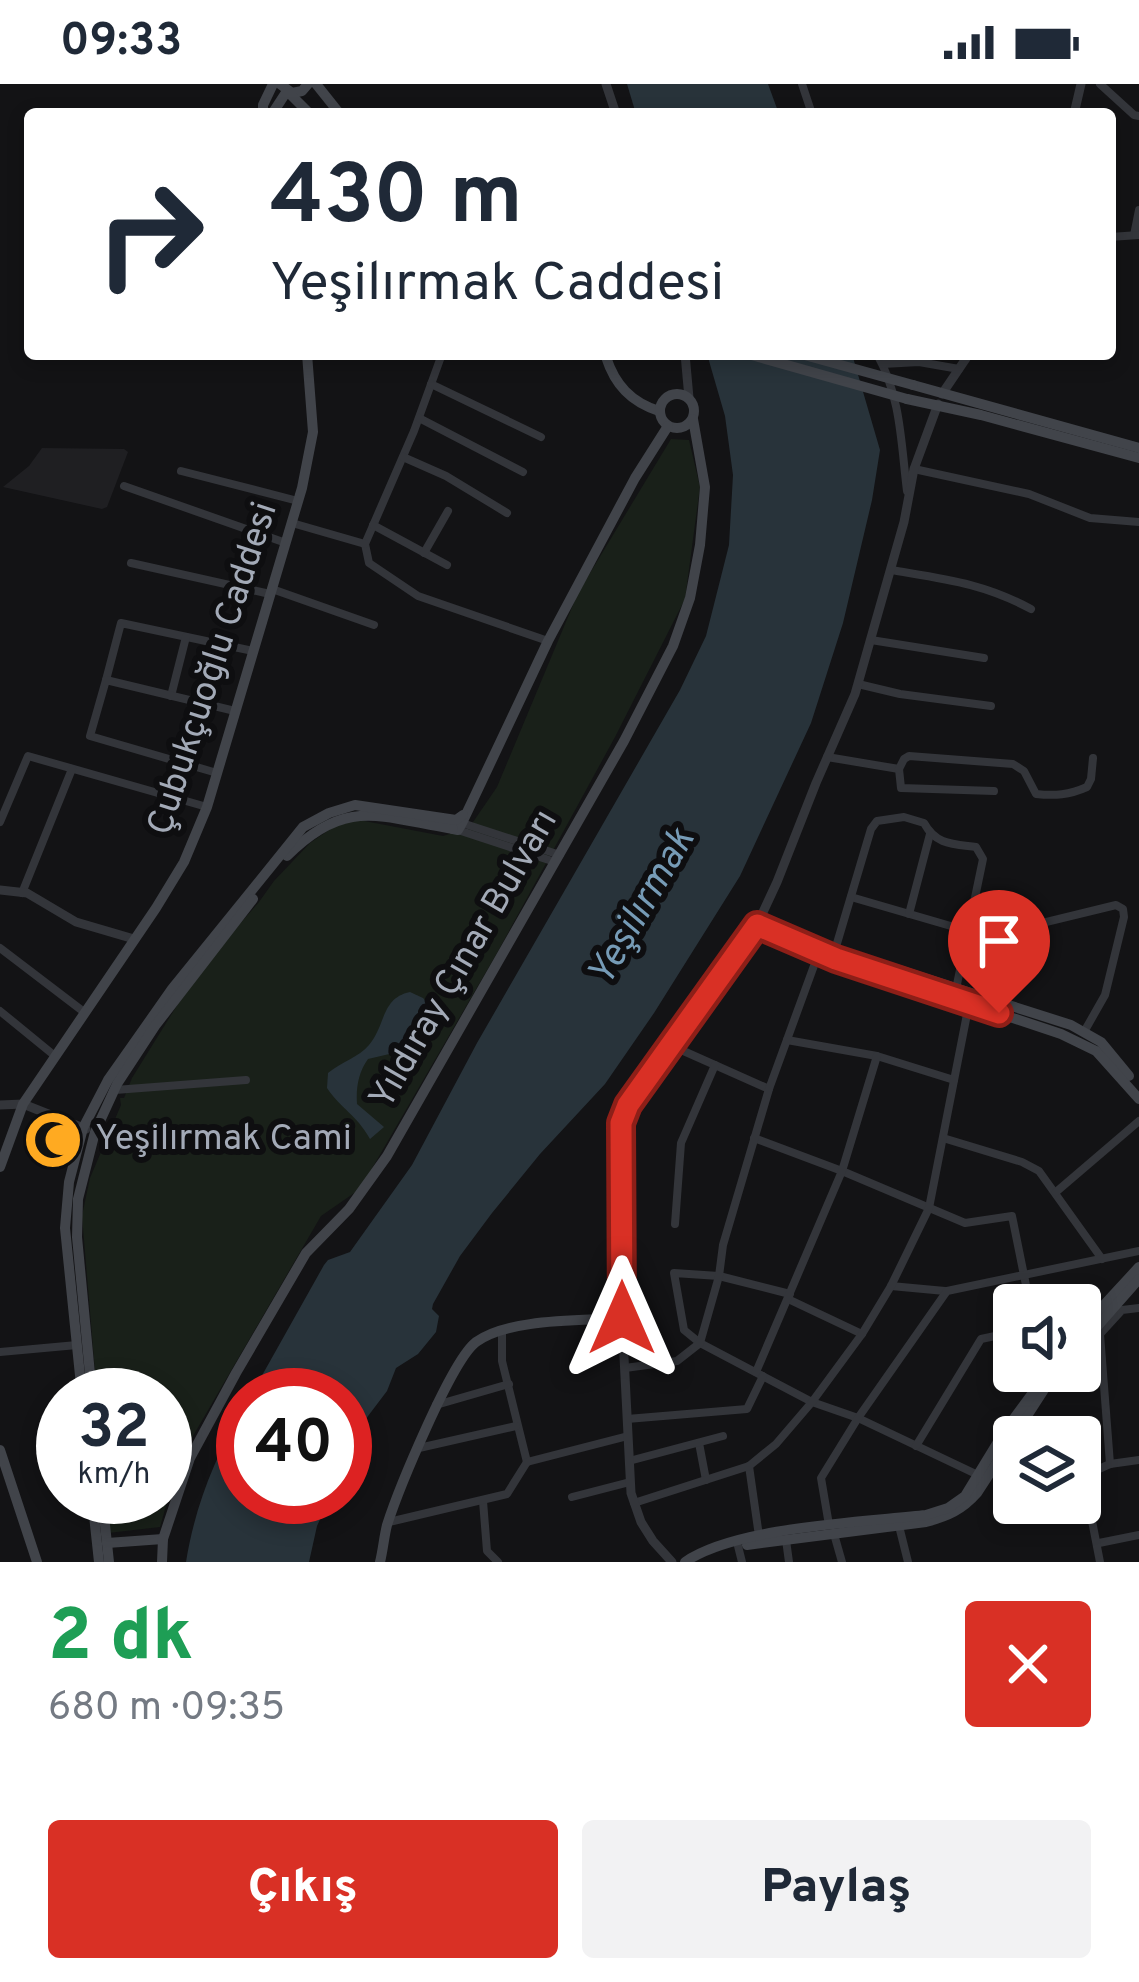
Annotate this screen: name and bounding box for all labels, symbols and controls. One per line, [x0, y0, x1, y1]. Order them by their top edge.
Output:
text: 09:33 [60, 14, 182, 71]
text: 430 m [270, 147, 523, 253]
icon: right [72, 156, 228, 312]
text: Yeşilırmak Caddesi [270, 251, 724, 320]
street label: Çubukçuoğlu Caddesi [138, 497, 290, 841]
street label: Yıldıray Çınar Bulvarı [361, 802, 569, 1118]
water label: Yeşilırmak [578, 819, 708, 995]
pin [948, 890, 1050, 1013]
icon: arrive [966, 908, 1032, 974]
mosque icon: Yeşilırmak Cami [22, 1109, 84, 1171]
place label: Yeşilırmak Cami [95, 1117, 352, 1163]
position arrow [559, 1255, 685, 1381]
map controls [993, 1284, 1101, 1524]
button: sound [993, 1284, 1101, 1392]
speed limit sign: 40 [216, 1368, 372, 1524]
text: 32 [78, 1393, 150, 1469]
button: layers [993, 1416, 1101, 1524]
text: km/h [78, 1457, 150, 1494]
text: 2 dk [48, 1594, 193, 1686]
button: close [965, 1601, 1091, 1727]
text: 680 m · 09:35 [48, 1685, 285, 1734]
button: Çıkış [48, 1820, 558, 1958]
button: Paylaş [582, 1820, 1091, 1958]

